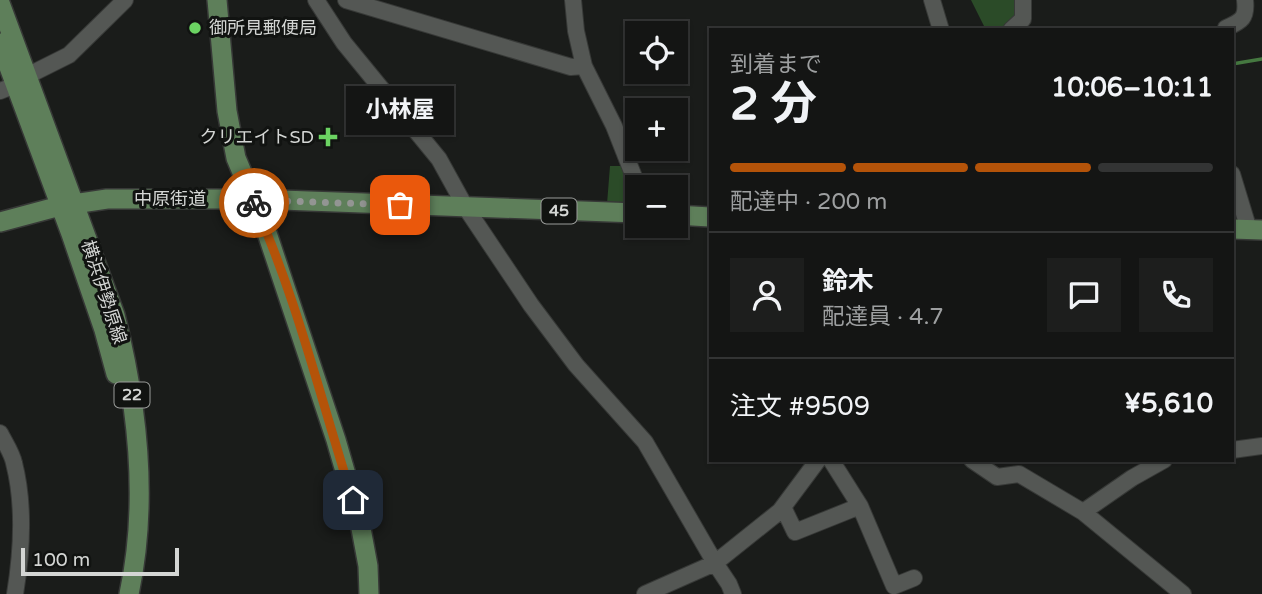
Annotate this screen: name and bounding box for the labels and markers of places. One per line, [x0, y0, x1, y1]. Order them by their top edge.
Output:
place label: 御所見郵便局 [209, 17, 317, 39]
marker: 御所見郵便局 [187, 20, 203, 36]
callout: 小林屋 [346, 86, 454, 135]
place label: クリエイトSD [199, 126, 314, 148]
marker: クリエイトSD [320, 129, 336, 145]
pin [370, 175, 430, 235]
pin [323, 470, 383, 530]

